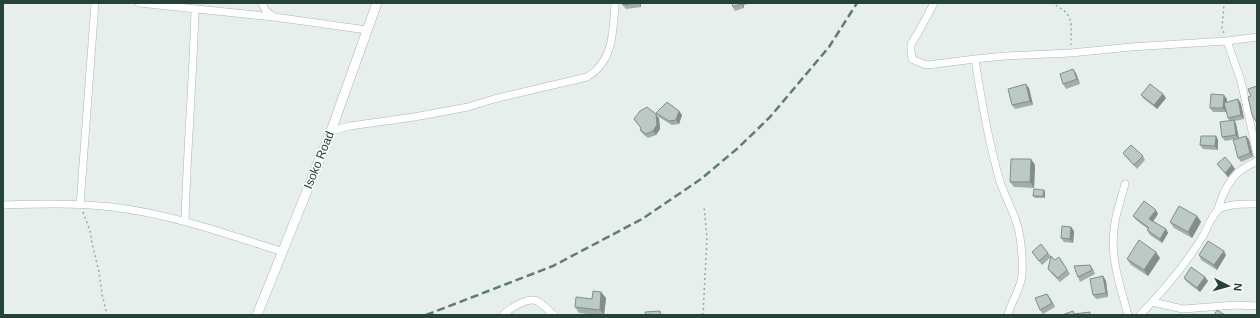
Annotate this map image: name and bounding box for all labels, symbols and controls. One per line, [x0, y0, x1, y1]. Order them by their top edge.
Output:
street label: Isoko Road [301, 129, 337, 191]
north arrow [1208, 266, 1248, 306]
text: N [1232, 282, 1244, 292]

